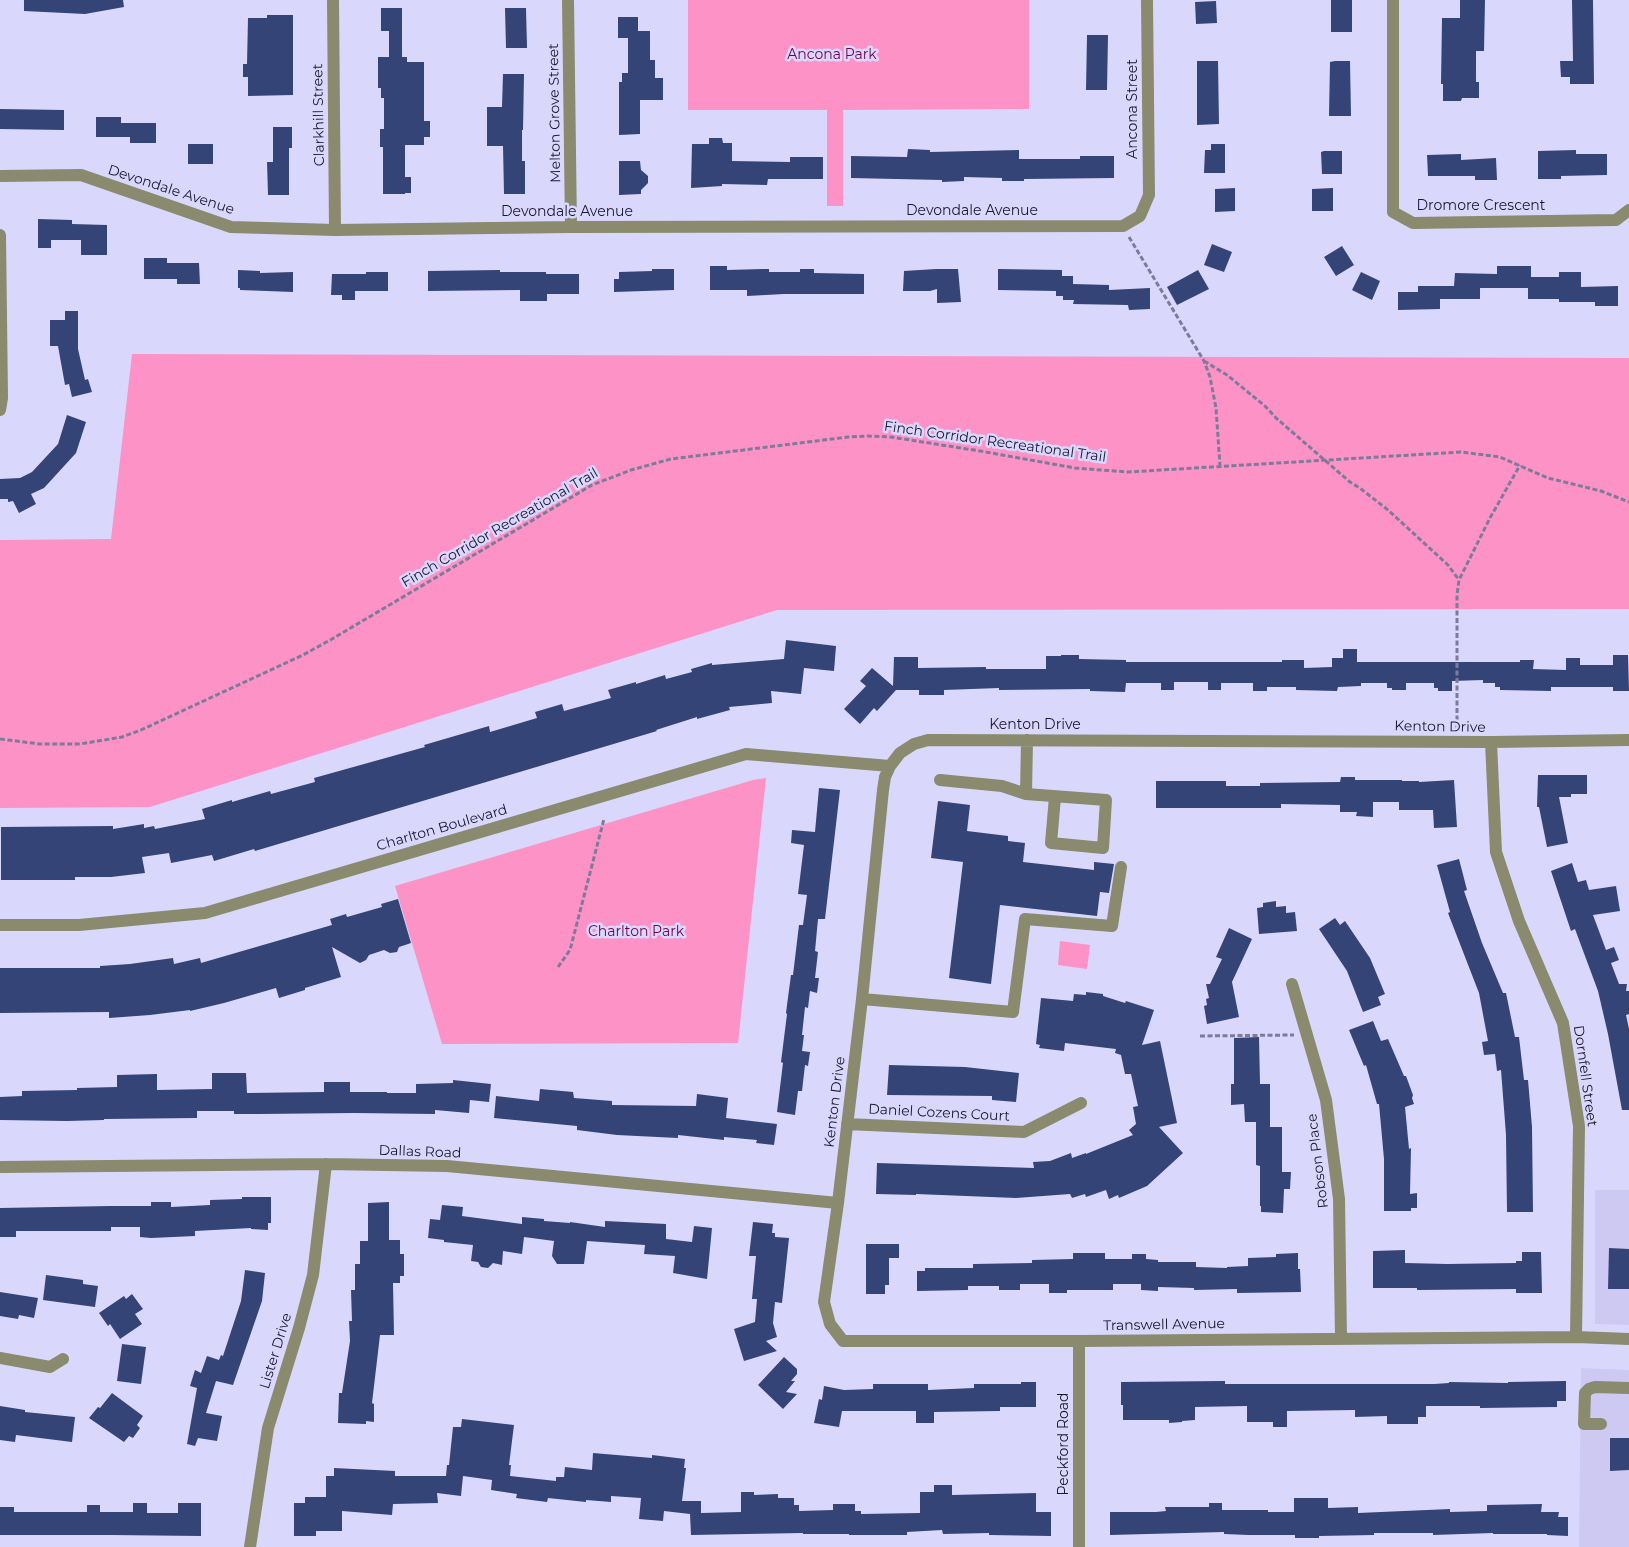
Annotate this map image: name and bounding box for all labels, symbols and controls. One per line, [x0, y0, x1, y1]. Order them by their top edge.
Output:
street label: Melton Grove Street [545, 43, 565, 183]
park label: Ancona Park [787, 47, 877, 63]
street label: Ancona Street [1125, 59, 1141, 159]
street label: Clarkhill Street [310, 64, 328, 166]
street label: Devondale Avenue [106, 162, 236, 218]
street label: Dromore Crescent [1417, 198, 1545, 214]
street label: Devondale Avenue [906, 203, 1038, 219]
street label: Devondale Avenue [501, 204, 633, 220]
street label: Finch Corridor Recreational Trail [883, 418, 1107, 466]
street label: Finch Corridor Recreational Trail [399, 465, 601, 591]
street label: Kenton Drive [989, 717, 1081, 733]
street label: Kenton Drive [1394, 718, 1486, 736]
street label: Charlton Boulevard [375, 801, 509, 855]
park label: Charlton Park [588, 924, 684, 940]
street label: Dornfell Street [1570, 1024, 1600, 1128]
street label: Kenton Drive [821, 1056, 849, 1148]
street label: Daniel Cozens Court [868, 1101, 1010, 1125]
street label: Robson Place [1304, 1113, 1332, 1209]
street label: Dallas Road [378, 1142, 462, 1162]
street label: Lister Drive [256, 1311, 296, 1391]
street label: Transwell Avenue [1103, 1316, 1225, 1334]
street label: Peckford Road [1056, 1392, 1072, 1496]

